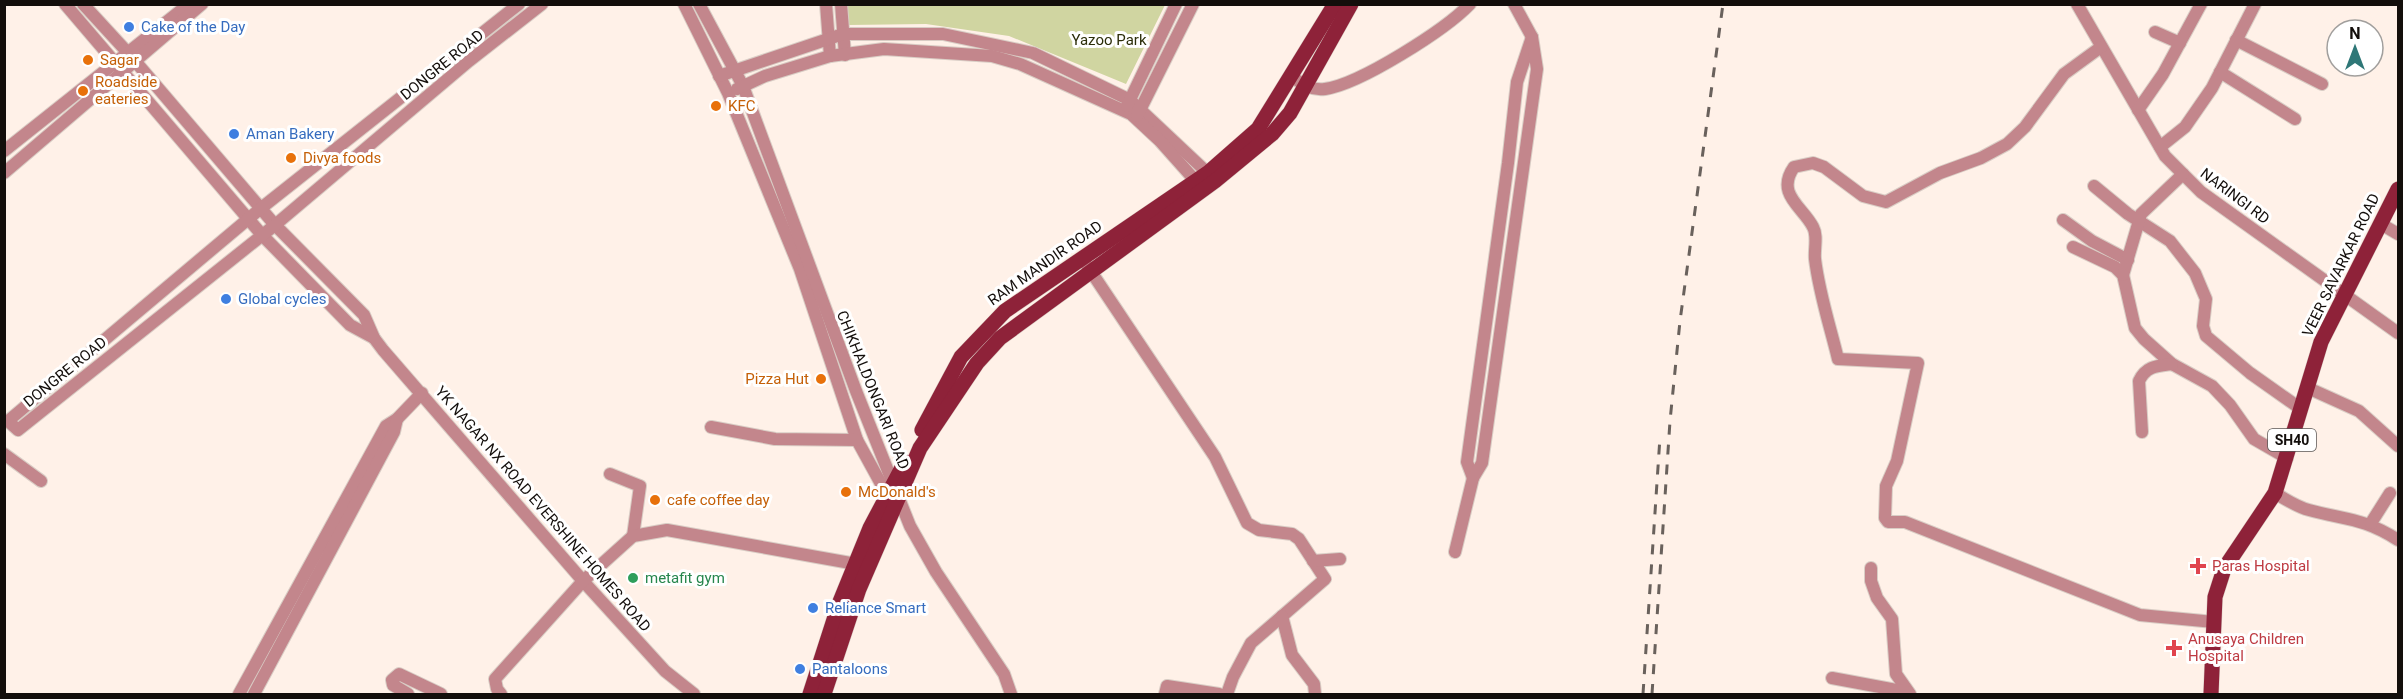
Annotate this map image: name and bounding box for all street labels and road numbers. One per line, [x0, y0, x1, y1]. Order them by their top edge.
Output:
street label: DONGRE ROAD [397, 26, 487, 104]
street label: NARINGI RD [2197, 164, 2273, 228]
street label: VEER SAVARKAR ROAD [2299, 191, 2383, 339]
street label: RAM MANDIR ROAD [984, 217, 1106, 309]
street label: CHIKHALDONGARI ROAD [833, 308, 913, 472]
street label: DONGRE ROAD [20, 333, 110, 411]
street label: YK NAGAR NX ROAD EVERSHINE HOMES ROAD [432, 383, 654, 635]
road number: SH40 [2268, 429, 2316, 451]

